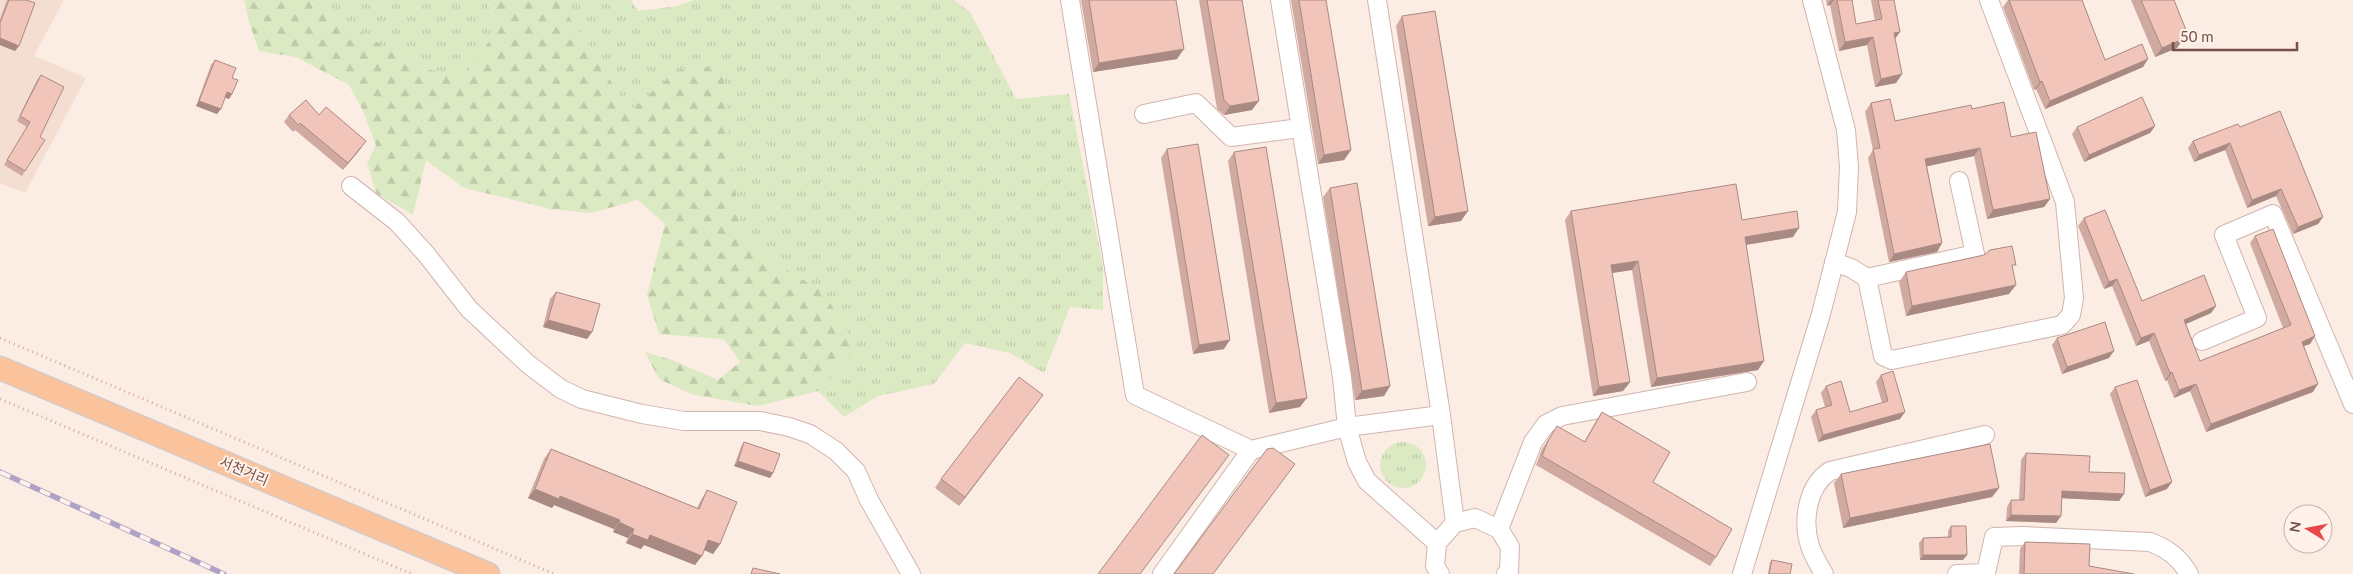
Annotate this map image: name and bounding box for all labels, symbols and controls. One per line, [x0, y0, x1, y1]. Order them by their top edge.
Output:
scale bar [2173, 20, 2297, 52]
text: 50 m [2180, 27, 2214, 45]
street label: 서천거리 [217, 453, 271, 488]
north arrow [2283, 504, 2333, 554]
text: N [2285, 520, 2304, 533]

